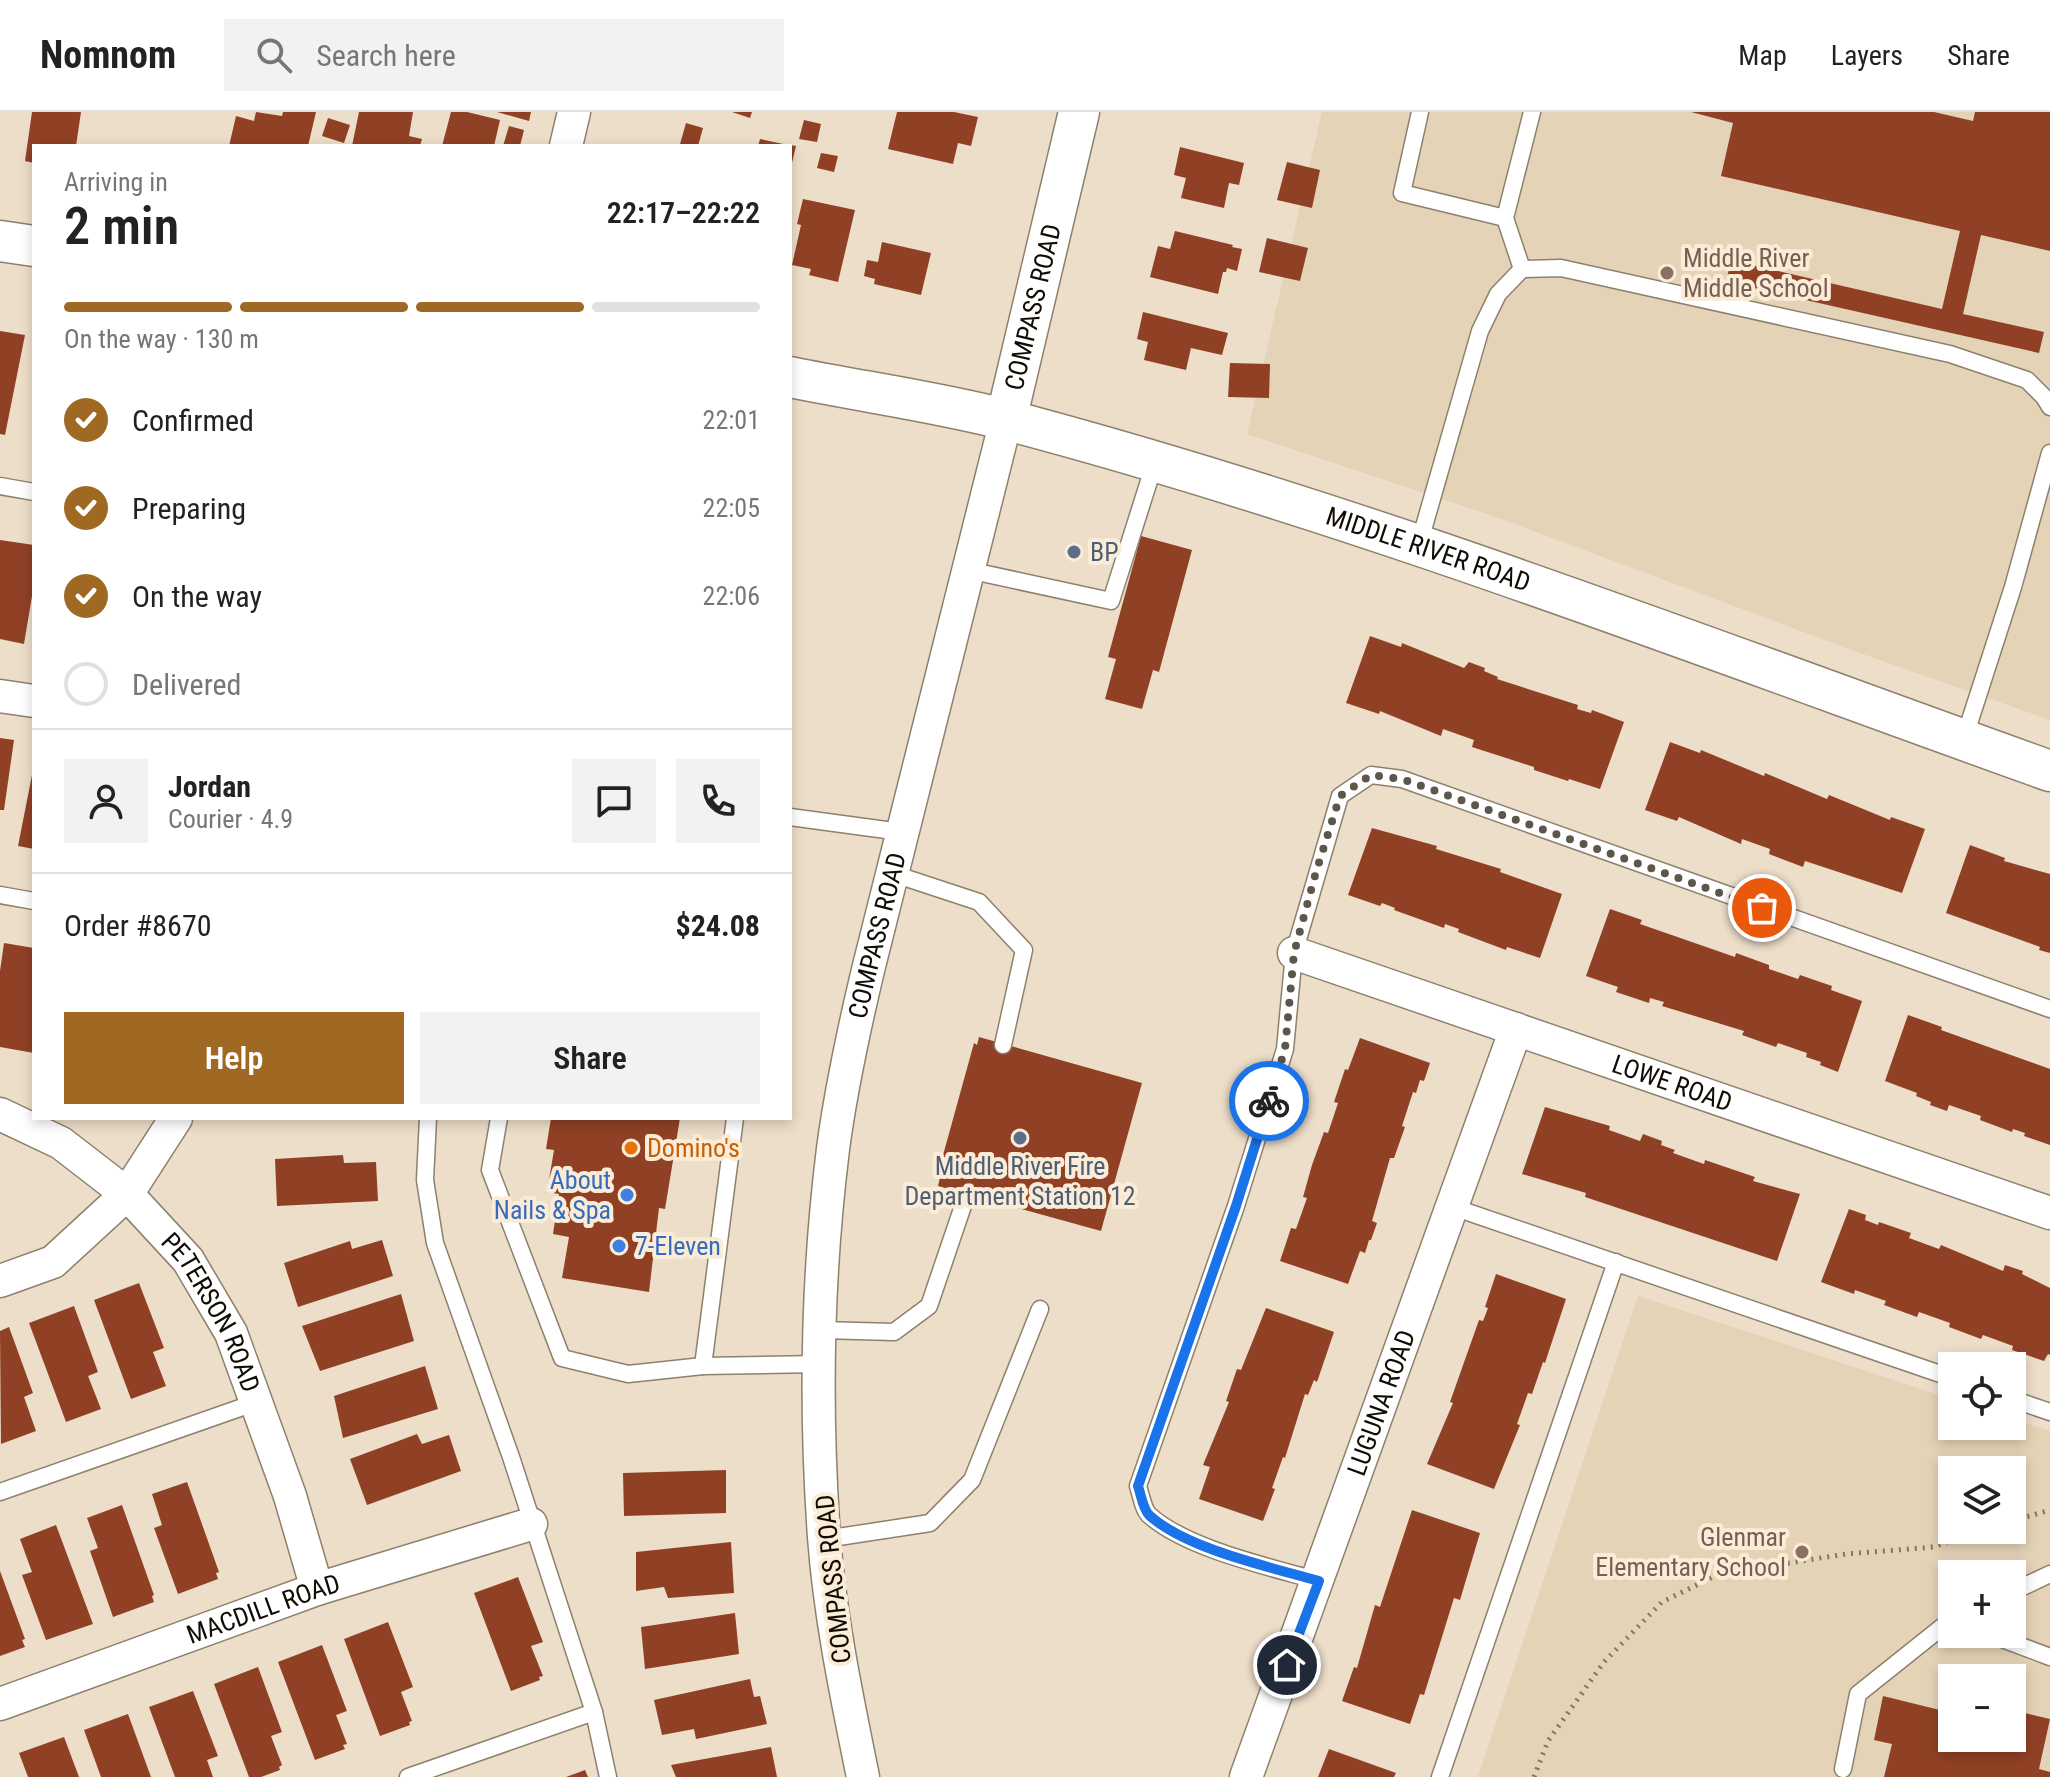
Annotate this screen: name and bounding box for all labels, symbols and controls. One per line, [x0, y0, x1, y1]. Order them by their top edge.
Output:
search box [224, 19, 784, 91]
text: Nomnom [40, 33, 176, 77]
icon: search [252, 33, 296, 77]
text: Search here [316, 38, 456, 73]
text: Map [1738, 39, 1787, 72]
text: Layers [1831, 39, 1903, 72]
text: Share [1947, 39, 2010, 72]
text: Arriving in [64, 167, 168, 197]
text: 22:17–22:22 [607, 195, 760, 230]
text: 2 min [64, 196, 179, 257]
street label: COMPASS ROAD [999, 221, 1067, 393]
place label: Middle River Middle School [1683, 243, 1829, 303]
marker: Middle River Middle School [1658, 264, 1676, 282]
text: On the way · 130 m [64, 324, 259, 354]
icon: check [64, 398, 108, 442]
text: Confirmed [132, 403, 254, 438]
text: 22:01 [703, 405, 760, 435]
icon: check [64, 486, 108, 530]
text: Preparing [132, 491, 246, 526]
text: 22:05 [703, 493, 760, 523]
street label: MIDDLE RIVER ROAD [1322, 501, 1534, 598]
place label: BP [1090, 537, 1119, 567]
marker: BP [1065, 543, 1083, 561]
icon: check [64, 574, 108, 618]
text: On the way [132, 579, 262, 614]
text: 22:06 [703, 581, 760, 611]
text: Delivered [132, 667, 241, 702]
button: person [64, 759, 148, 843]
button: chat [572, 759, 656, 843]
button: phone [676, 759, 760, 843]
text: Jordan [168, 769, 251, 804]
text: Courier · 4.9 [168, 804, 293, 834]
street label: COMPASS ROAD [842, 850, 912, 1021]
pin [1728, 874, 1796, 942]
icon: bag [1740, 886, 1784, 930]
text: Order #8670 [64, 908, 212, 943]
text: $24.08 [675, 908, 760, 943]
button: Help [64, 1012, 404, 1104]
button: Share [420, 1012, 760, 1104]
street label: LOWE ROAD [1608, 1049, 1736, 1118]
courier [1229, 1061, 1309, 1141]
icon: bike [1247, 1079, 1291, 1123]
marker: Middle River Fire Department Station 12 [1011, 1129, 1029, 1147]
place label: Domino's [647, 1133, 740, 1163]
marker: Domino's [622, 1139, 640, 1157]
place label: Middle River Fire Department Station 12 [904, 1151, 1136, 1211]
place label: About Nails & Spa [494, 1165, 611, 1225]
marker: About Nails & Spa [618, 1186, 636, 1204]
street label: PETERSON ROAD [155, 1226, 266, 1396]
place label: 7-Eleven [635, 1231, 721, 1261]
marker: 7-Eleven [610, 1237, 628, 1255]
street label: LUGUNA ROAD [1341, 1326, 1421, 1480]
map controls [1938, 1352, 2026, 1752]
button: locate [1938, 1352, 2026, 1440]
button: layers [1938, 1456, 2026, 1544]
street label: COMPASS ROAD [809, 1493, 857, 1665]
place label: Glenmar Elementary School [1595, 1522, 1786, 1582]
marker: Glenmar Elementary School [1793, 1543, 1811, 1561]
button: + [1938, 1560, 2026, 1648]
street label: MACDILL ROAD [183, 1568, 343, 1650]
pin [1253, 1631, 1321, 1699]
icon: home [1265, 1643, 1309, 1687]
button: − [1938, 1664, 2026, 1752]

